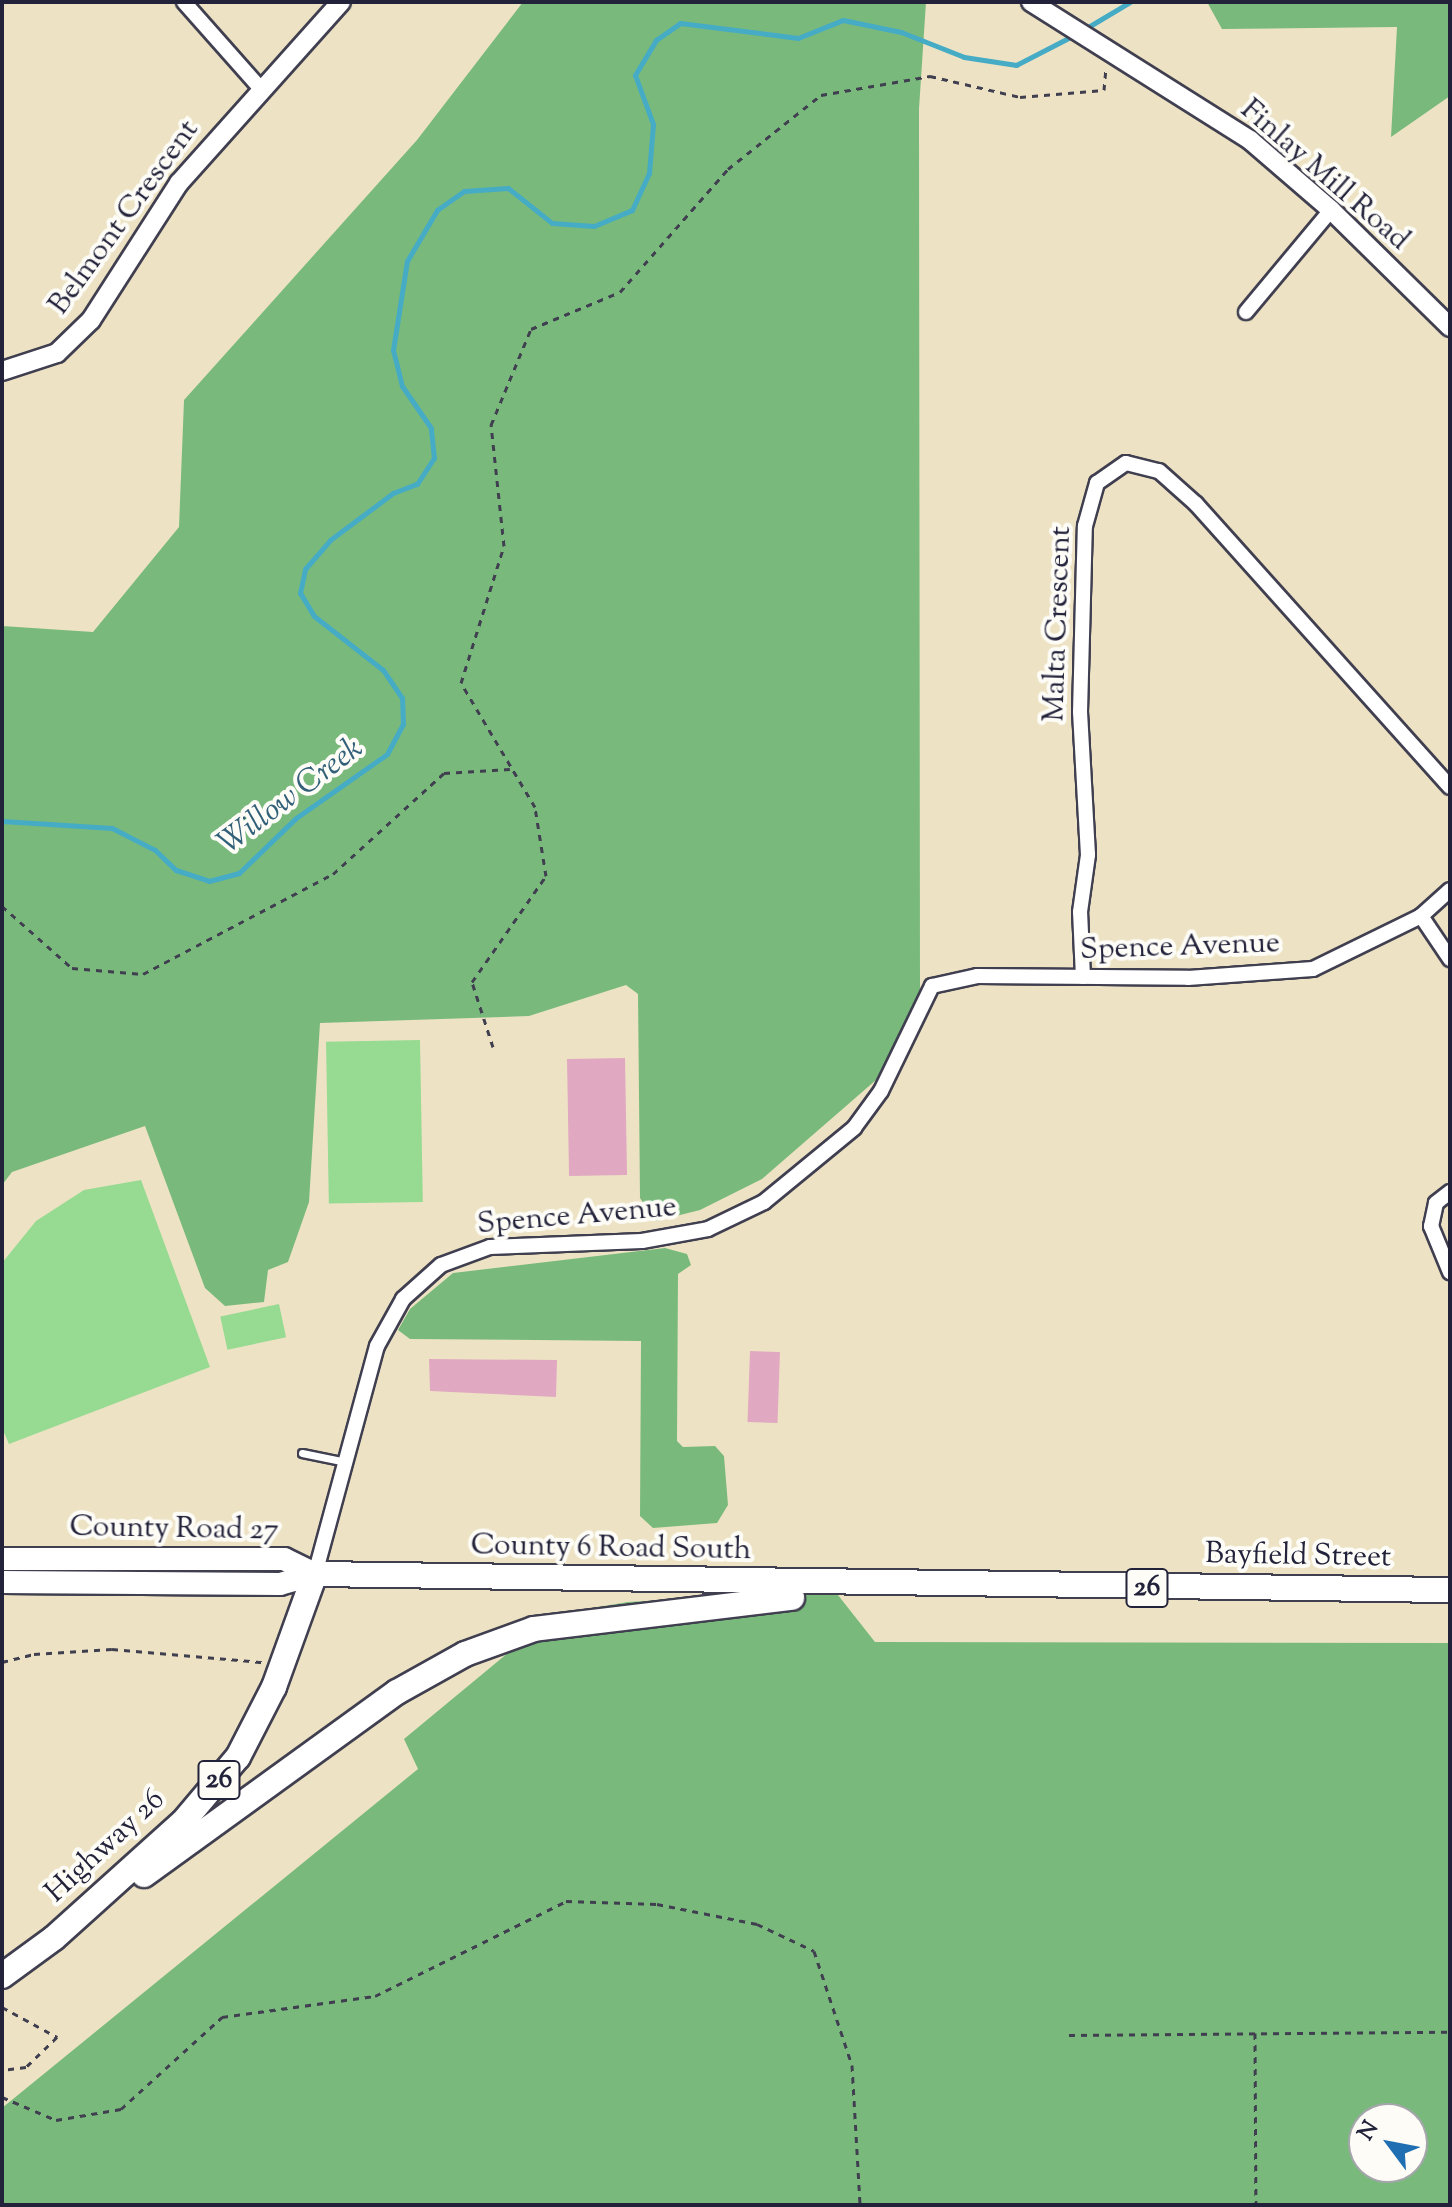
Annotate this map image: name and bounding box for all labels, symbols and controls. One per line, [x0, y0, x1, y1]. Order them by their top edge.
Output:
street label: Finlay Mill Road [1232, 93, 1416, 259]
street label: Belmont Crescent [42, 114, 208, 322]
street label: Malta Crescent [1038, 525, 1080, 723]
water label: Willow Creek [211, 730, 371, 864]
street label: Spence Avenue [1079, 927, 1281, 969]
street label: Spence Avenue [476, 1190, 678, 1244]
street label: County Road 27 [69, 1510, 279, 1550]
street label: County 6 Road South [470, 1529, 752, 1569]
street label: Bayfield Street [1205, 1537, 1391, 1577]
road number: 26 [1125, 1564, 1169, 1612]
road number: 26 [197, 1756, 241, 1804]
street label: Highway 26 [39, 1783, 173, 1911]
north arrow [1348, 2103, 1428, 2183]
text: N [1351, 2115, 1388, 2147]

